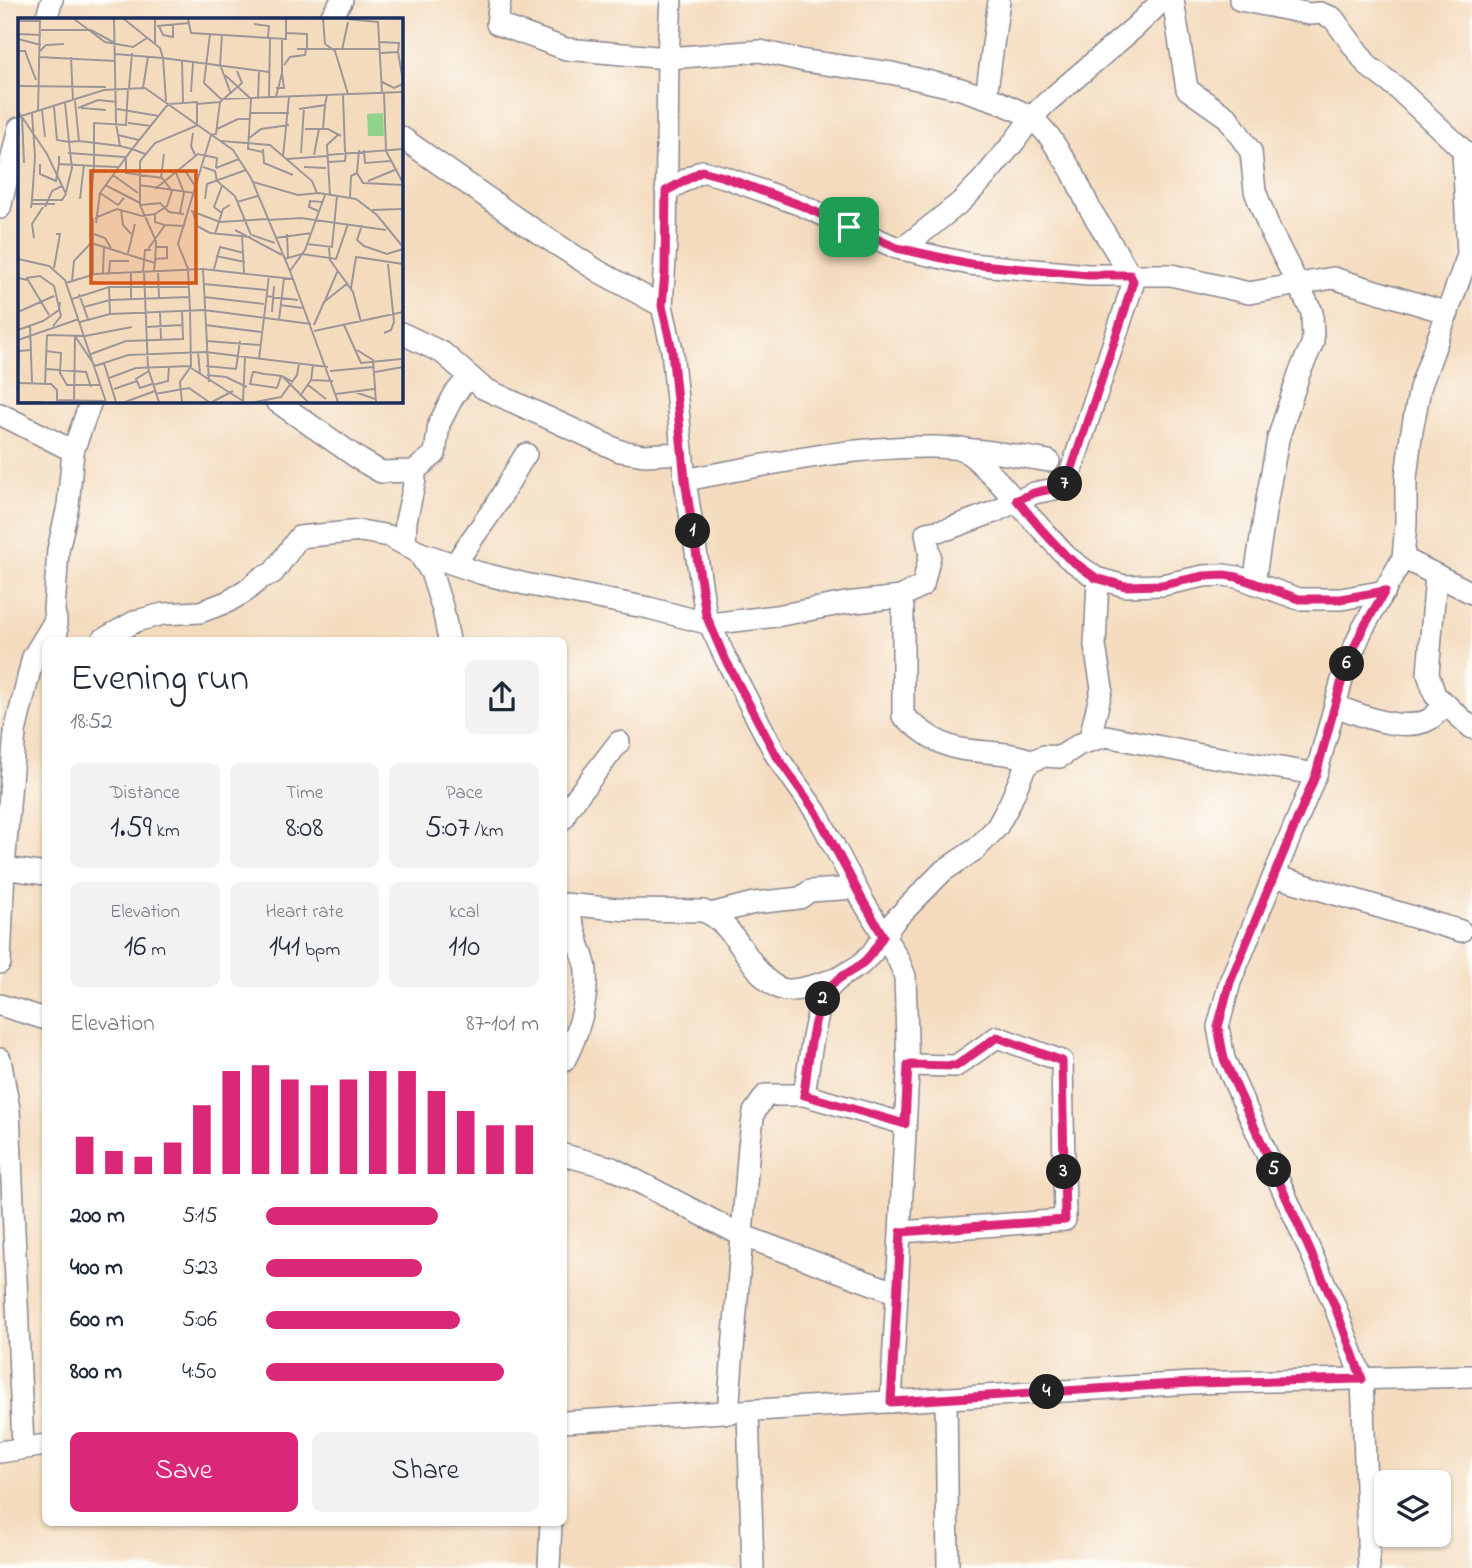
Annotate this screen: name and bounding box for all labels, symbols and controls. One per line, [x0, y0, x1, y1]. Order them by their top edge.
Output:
inset map [18, 18, 402, 402]
pin [819, 197, 879, 257]
icon: arrive [830, 208, 868, 246]
pin: 7 [1048, 466, 1082, 502]
text: 7 [1061, 470, 1068, 497]
pin: 1 [676, 514, 710, 548]
text: 1 [689, 517, 696, 544]
pin: 6 [1330, 646, 1364, 682]
text: 6 [1342, 650, 1351, 677]
text: Evening run [70, 652, 249, 708]
button: share [465, 660, 539, 734]
text: 18:52 [70, 706, 112, 739]
text: Distance [110, 780, 180, 807]
text: Time [286, 780, 323, 807]
text: Pace [446, 780, 483, 807]
text: 1.59 [110, 807, 152, 851]
text: 8:08 [285, 807, 324, 851]
text: 5:07 [425, 807, 470, 851]
text: km [152, 818, 180, 845]
text: /km [470, 818, 504, 845]
text: Elevation [110, 899, 180, 926]
text: Heart rate [266, 899, 343, 926]
text: kcal [449, 899, 479, 926]
text: 16 [124, 926, 146, 970]
text: 141 [269, 926, 300, 970]
text: 110 [448, 926, 480, 970]
text: m [146, 937, 166, 964]
text: bpm [300, 937, 340, 964]
pin: 2 [806, 982, 840, 1016]
text: 2 [818, 985, 827, 1012]
text: Elevation [70, 1008, 155, 1041]
text: 87–101 m [466, 1008, 539, 1041]
pin: 5 [1256, 1152, 1292, 1188]
pin: 3 [1046, 1154, 1082, 1190]
text: 5 [1268, 1156, 1279, 1183]
text: 3 [1060, 1158, 1067, 1185]
text: 200 m [70, 1200, 125, 1233]
text: 5:15 [182, 1200, 218, 1233]
text: 400 m [70, 1252, 123, 1285]
text: 5:23 [182, 1252, 218, 1285]
text: 600 m [70, 1304, 124, 1337]
text: 5:06 [182, 1304, 217, 1337]
text: 800 m [70, 1356, 122, 1389]
text: 4:50 [182, 1356, 217, 1389]
pin: 4 [1030, 1374, 1064, 1410]
text: 4 [1043, 1378, 1050, 1405]
button: Save [70, 1432, 298, 1512]
button: Share [312, 1432, 539, 1512]
map controls [1374, 1470, 1451, 1547]
button: layers [1374, 1470, 1451, 1547]

